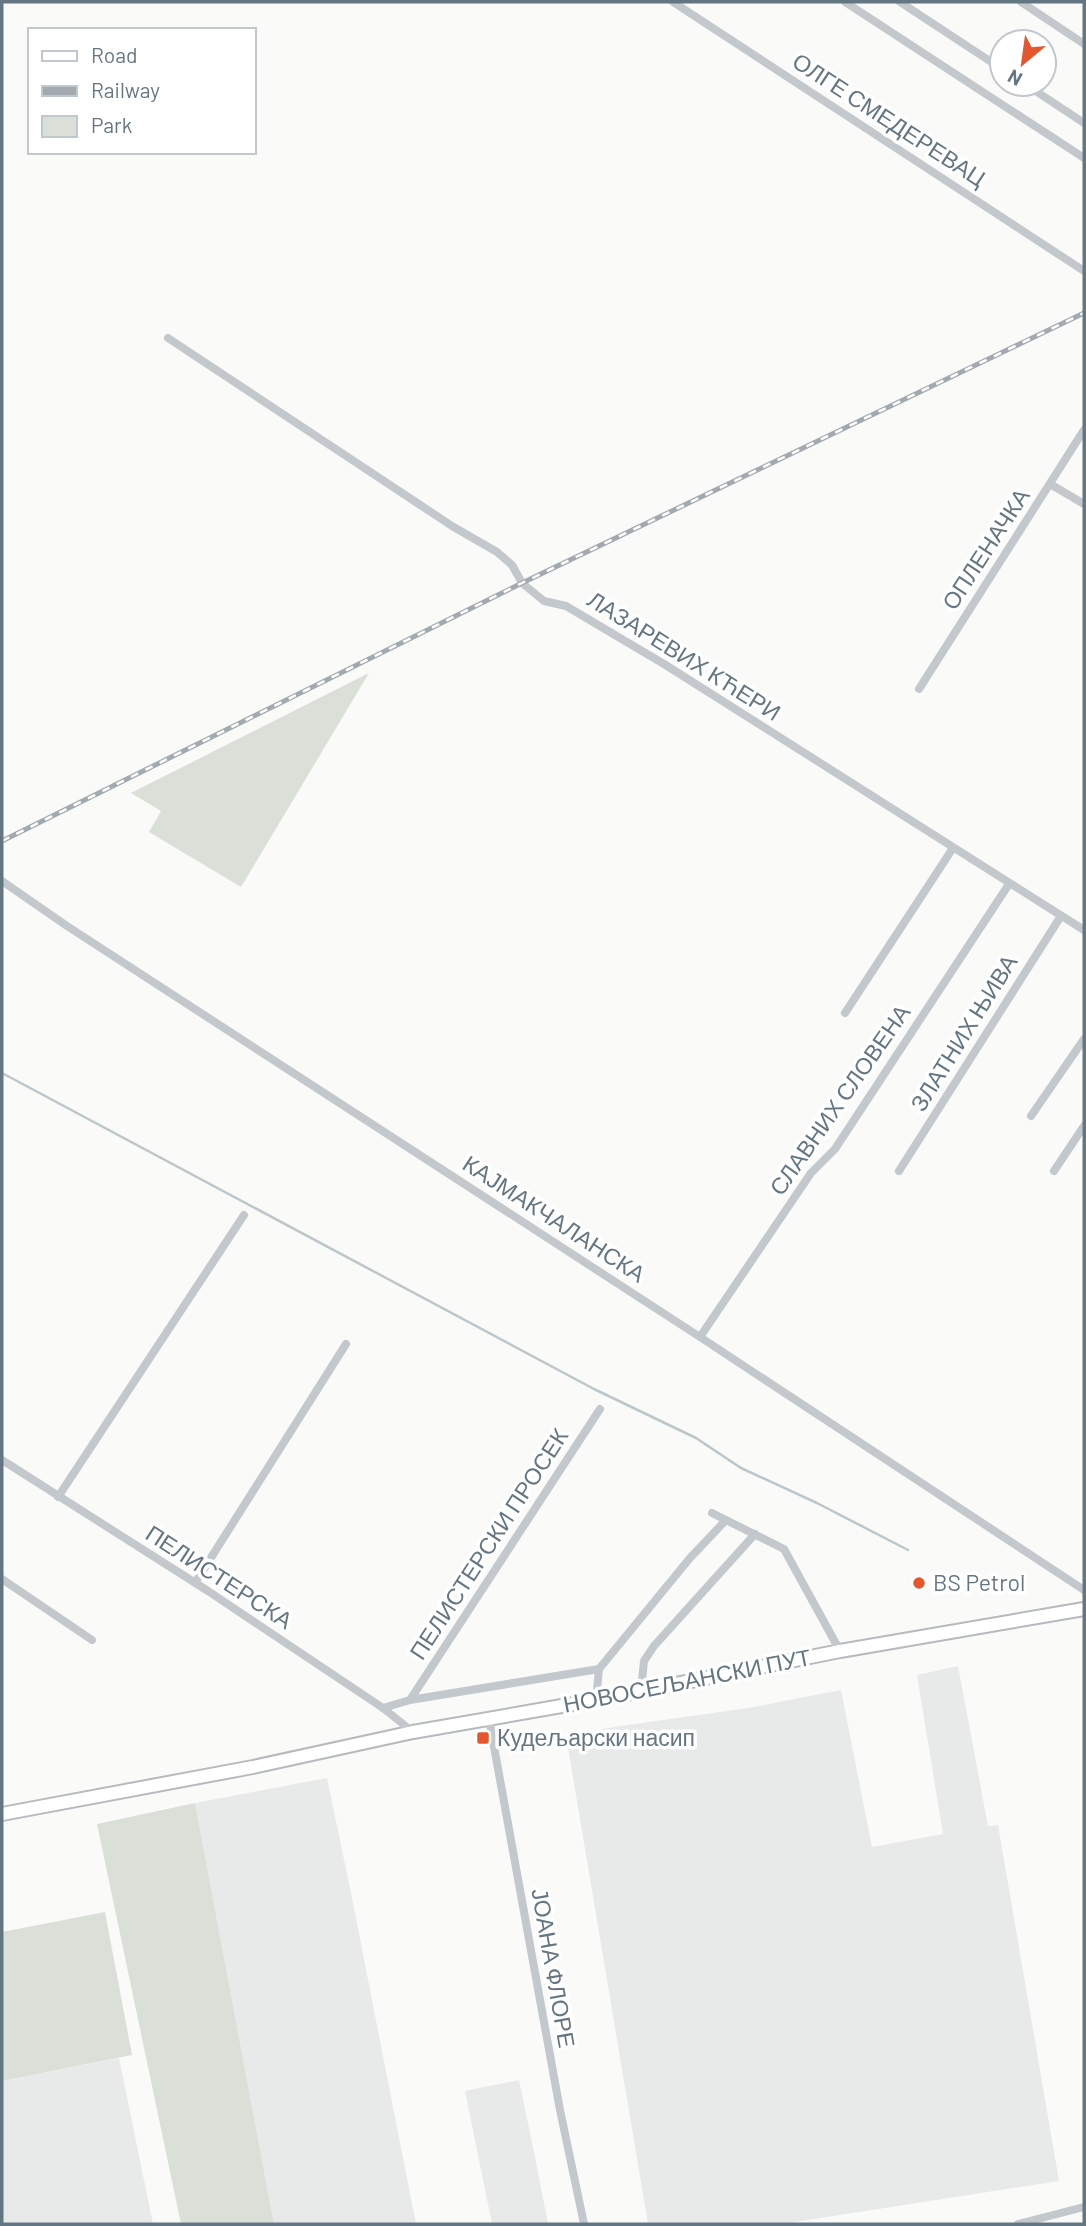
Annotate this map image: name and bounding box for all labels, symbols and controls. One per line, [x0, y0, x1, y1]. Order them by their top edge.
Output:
legend [28, 28, 256, 154]
north arrow [988, 28, 1058, 98]
text: Road [91, 42, 137, 67]
street label: ОЛГЕ СМЕДЕРЕВАЦ [788, 46, 991, 192]
text: N [1003, 65, 1026, 91]
text: Railway [91, 77, 160, 102]
text: Park [91, 112, 132, 137]
street label: ОПЛЕНАЧКА [936, 482, 1035, 614]
street label: ЛАЗАРЕВИХ КЋЕРИ [583, 584, 786, 726]
street label: ЗЛАТНИХ ЊИВА [904, 949, 1023, 1116]
street label: СЛАВНИХ СЛОВЕНА [763, 998, 916, 1200]
street label: КАЈМАКЧАЛАНСКА [458, 1149, 651, 1288]
street label: ПЕЛИСТЕРСКИ ПРОСЕК [403, 1422, 574, 1664]
street label: ПЕЛИСТЕРСКА [141, 1518, 299, 1634]
place label: BS Petrol [933, 1568, 1025, 1596]
marker: BS Petrol [911, 1575, 927, 1591]
street label: НОВОСЕЉАНСКИ ПУТ [561, 1642, 813, 1718]
place label: Кудељарски насип [497, 1723, 695, 1751]
marker: Кудељарски насип [475, 1730, 491, 1746]
street label: ЈОАНА ФЛОРЕ [526, 1886, 582, 2050]

